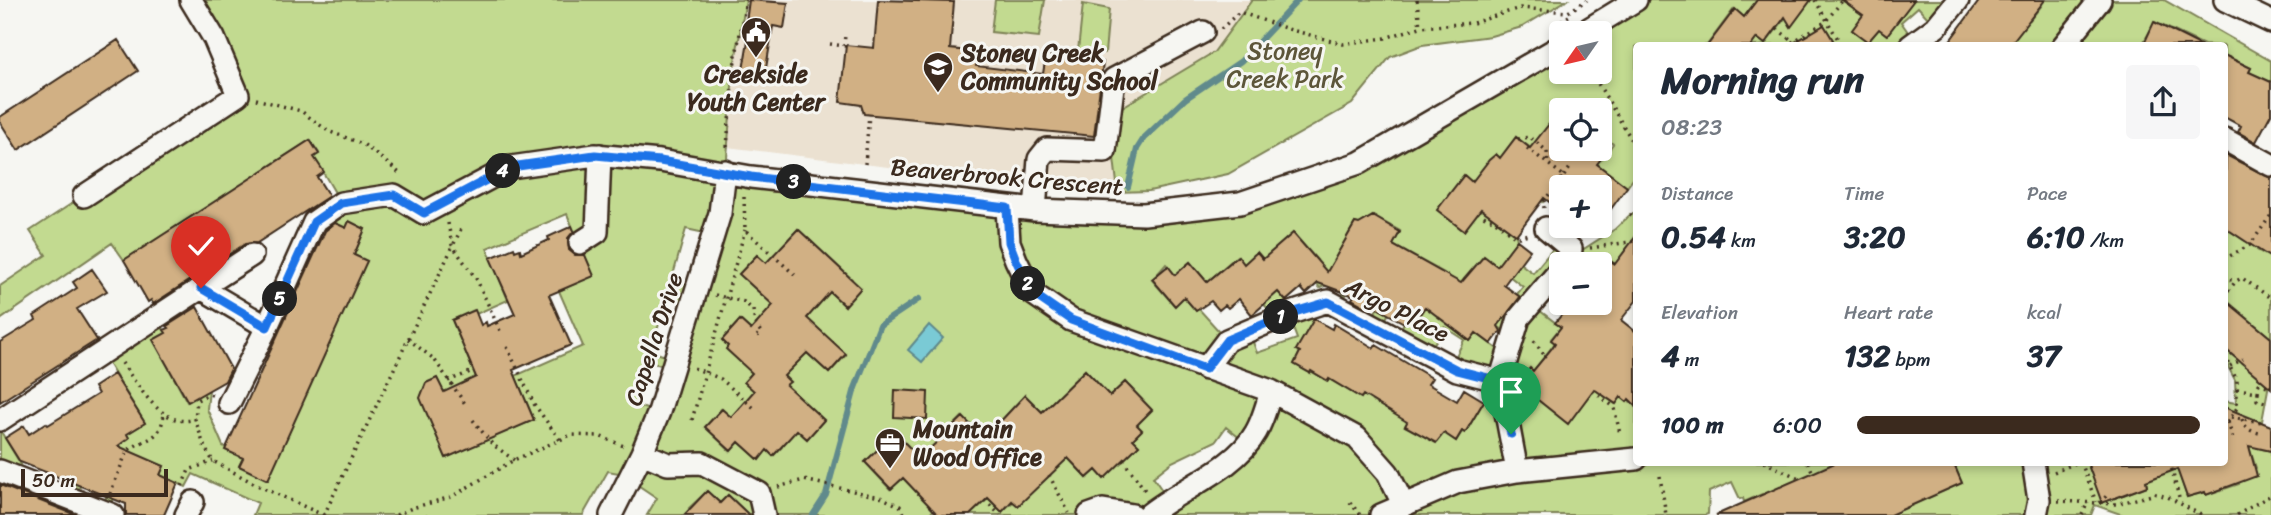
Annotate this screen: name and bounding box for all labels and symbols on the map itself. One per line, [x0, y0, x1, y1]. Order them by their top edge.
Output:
public building icon: Creekside Youth Center [739, 15, 773, 59]
north arrow [1549, 21, 1612, 84]
park label: Stoney Creek Park [1226, 30, 1344, 100]
place label: Stoney Creek Community School [960, 32, 1159, 102]
school or university icon: Stoney Creek Community School [921, 50, 955, 94]
place label: Creekside Youth Center [687, 53, 827, 123]
street label: Beaverbrook Crescent [889, 146, 1125, 208]
pin: 4 [486, 154, 520, 188]
pin: 3 [776, 164, 812, 200]
pin [171, 216, 231, 288]
street label: Argo Place [1336, 265, 1457, 355]
pin: 2 [1010, 266, 1046, 302]
street label: Capella Drive [613, 267, 695, 411]
pin: 5 [262, 282, 298, 316]
pin: 1 [1264, 300, 1298, 334]
pin [1481, 362, 1541, 434]
place label: Mountain Wood Office [912, 408, 1042, 478]
office icon: Mountain Wood Office [873, 426, 907, 470]
scale bar [21, 466, 168, 498]

